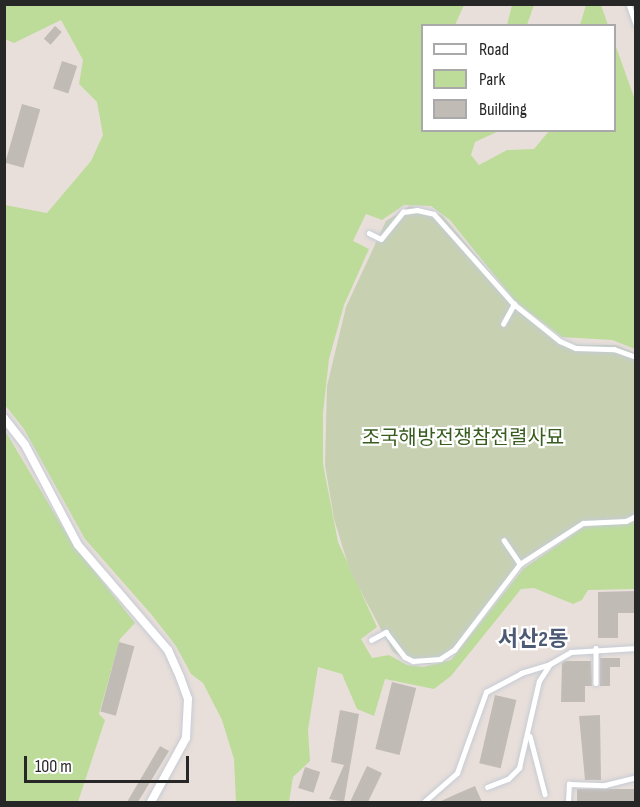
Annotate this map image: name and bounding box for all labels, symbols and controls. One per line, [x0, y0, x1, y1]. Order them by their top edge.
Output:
legend [421, 24, 616, 132]
text: Road [479, 39, 509, 60]
text: Park [479, 69, 505, 90]
text: Building [479, 99, 527, 120]
park label: 조국해방전쟁참전렬사묘 [362, 426, 564, 450]
district label: 서산2동 [498, 627, 568, 653]
scale bar [27, 744, 192, 782]
text: 100 m [35, 756, 72, 777]

